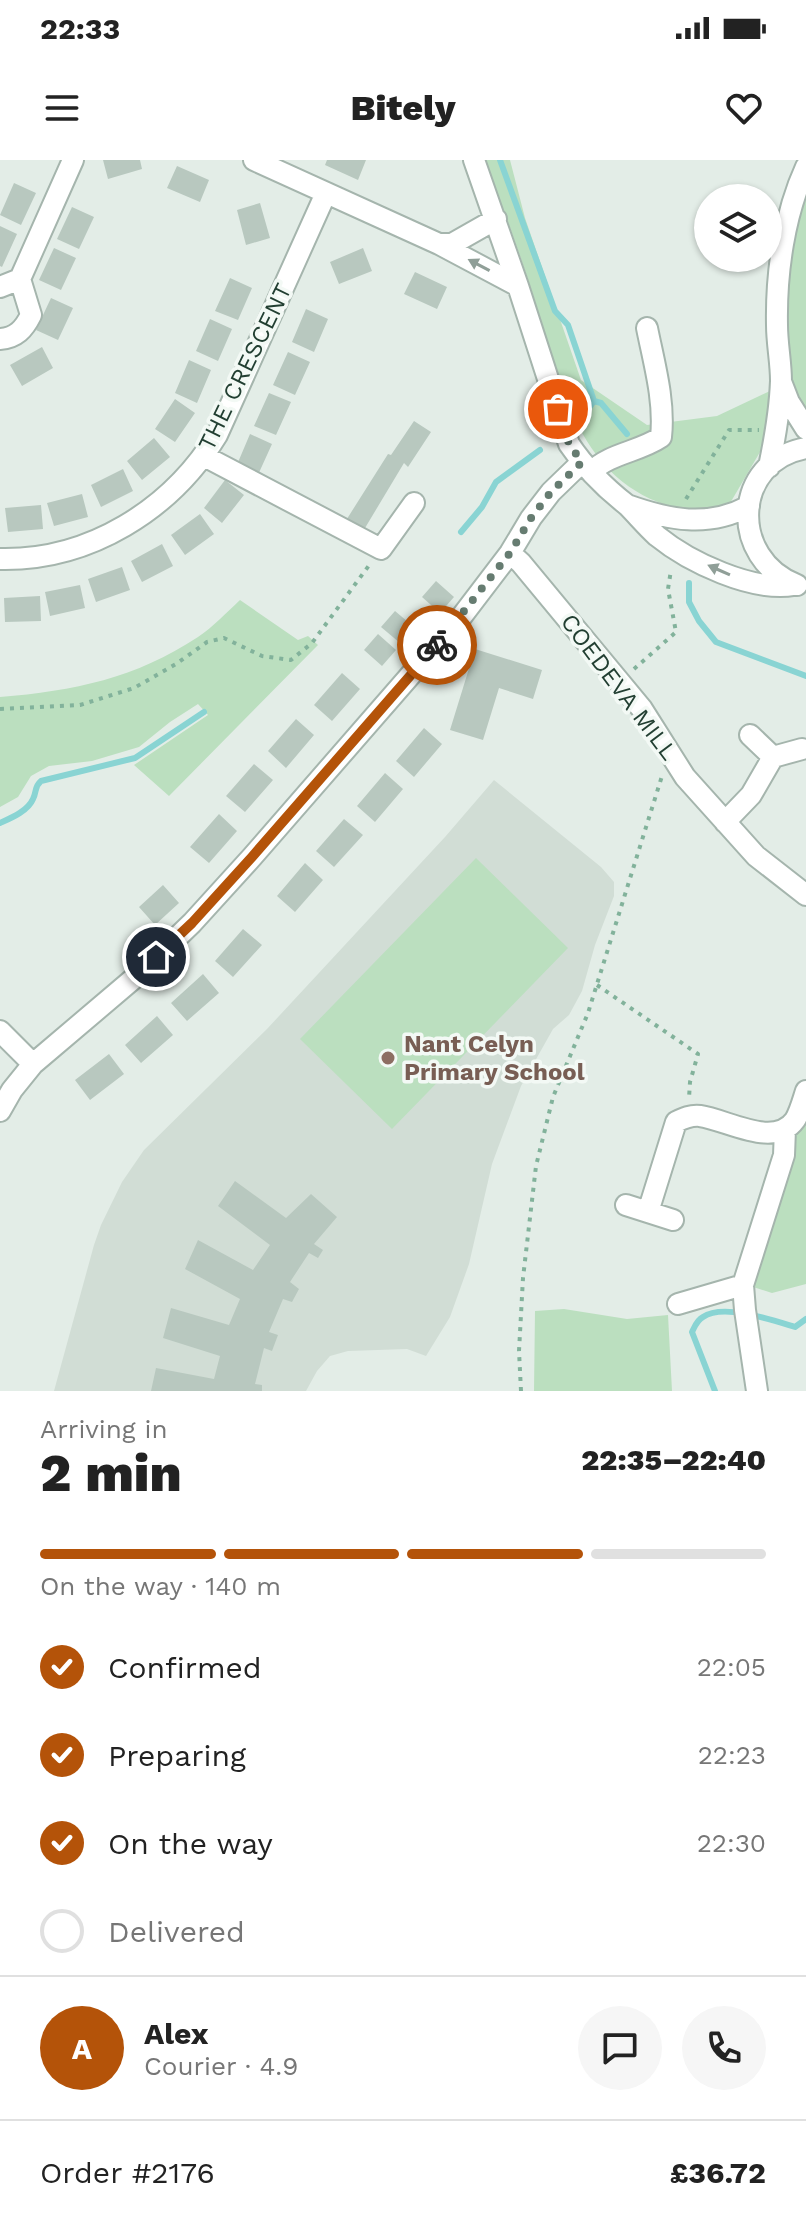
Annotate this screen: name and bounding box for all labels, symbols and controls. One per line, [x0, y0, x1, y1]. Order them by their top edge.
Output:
text: 22:33 [40, 11, 120, 46]
icon: menu [40, 86, 84, 130]
icon: heart [722, 86, 766, 130]
text: Bitely [351, 87, 456, 129]
map controls [694, 184, 782, 272]
button: layers [694, 184, 782, 272]
one-way arrow [467, 259, 490, 272]
street label: THE CRESCENT [192, 279, 298, 455]
pin [524, 375, 592, 443]
icon: bag [536, 387, 580, 431]
one-way arrow [707, 564, 730, 577]
courier [397, 605, 477, 685]
street label: COEDEVA MILL [555, 608, 683, 766]
icon: bike [415, 623, 459, 667]
pin [122, 923, 190, 991]
icon: home [134, 935, 178, 979]
place label: Nant Celyn Primary School [404, 1030, 585, 1086]
marker: Nant Celyn Primary School [379, 1049, 397, 1067]
text: Arriving in [40, 1414, 168, 1444]
text: 22:35–22:40 [581, 1442, 766, 1477]
text: 2 min [40, 1443, 182, 1504]
text: On the way · 140 m [40, 1571, 281, 1601]
icon: check [40, 1645, 84, 1689]
text: Confirmed [108, 1650, 262, 1685]
text: 22:05 [697, 1652, 766, 1682]
icon: check [40, 1733, 84, 1777]
text: Preparing [108, 1738, 246, 1773]
text: 22:23 [698, 1740, 766, 1770]
icon: check [40, 1821, 84, 1865]
text: On the way [108, 1826, 273, 1861]
text: 22:30 [697, 1828, 766, 1858]
text: Delivered [108, 1914, 245, 1949]
button: chat [578, 2006, 662, 2090]
button: phone [682, 2006, 766, 2090]
text: Alex [144, 2016, 208, 2051]
text: A [72, 2031, 92, 2066]
text: Courier · 4.9 [144, 2051, 298, 2081]
text: Order #2176 [40, 2155, 215, 2190]
text: £36.72 [670, 2155, 766, 2190]

